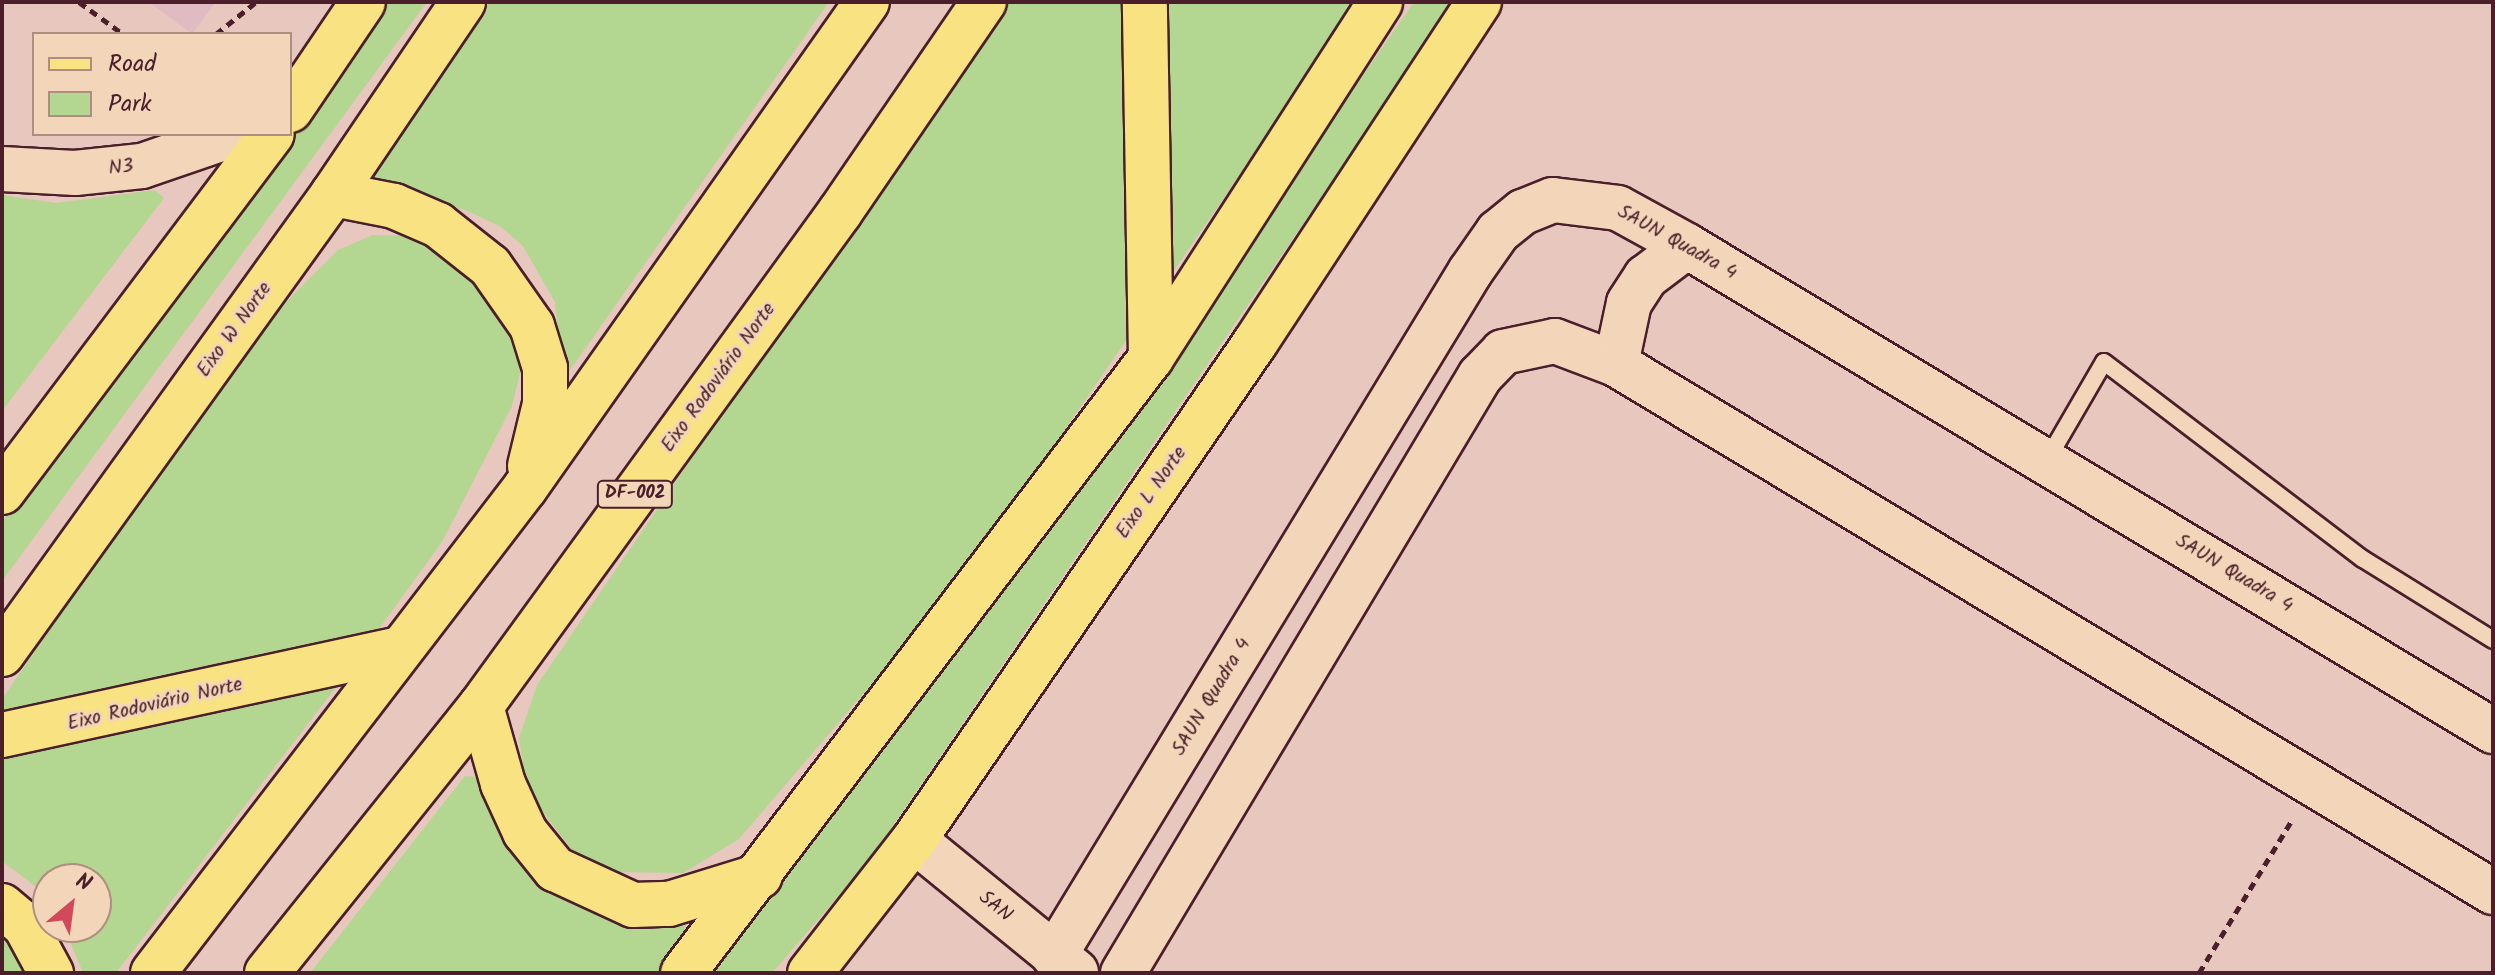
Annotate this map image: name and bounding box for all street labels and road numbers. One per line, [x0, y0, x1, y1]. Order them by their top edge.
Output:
street label: N3 [107, 155, 135, 181]
street label: SAUN Quadra 4 [1613, 200, 1741, 286]
street label: Eixo W Norte [192, 278, 278, 382]
street label: Eixo Rodoviário Norte [657, 299, 781, 457]
street label: Eixo L Norte [1111, 442, 1193, 544]
road number: DF-002 [595, 480, 675, 508]
street label: SAUN Quadra 4 [2171, 529, 2297, 619]
street label: SAUN Quadra 4 [1167, 634, 1257, 760]
street label: Eixo Rodoviário Norte [65, 673, 245, 737]
street label: SAN [973, 886, 1017, 928]

